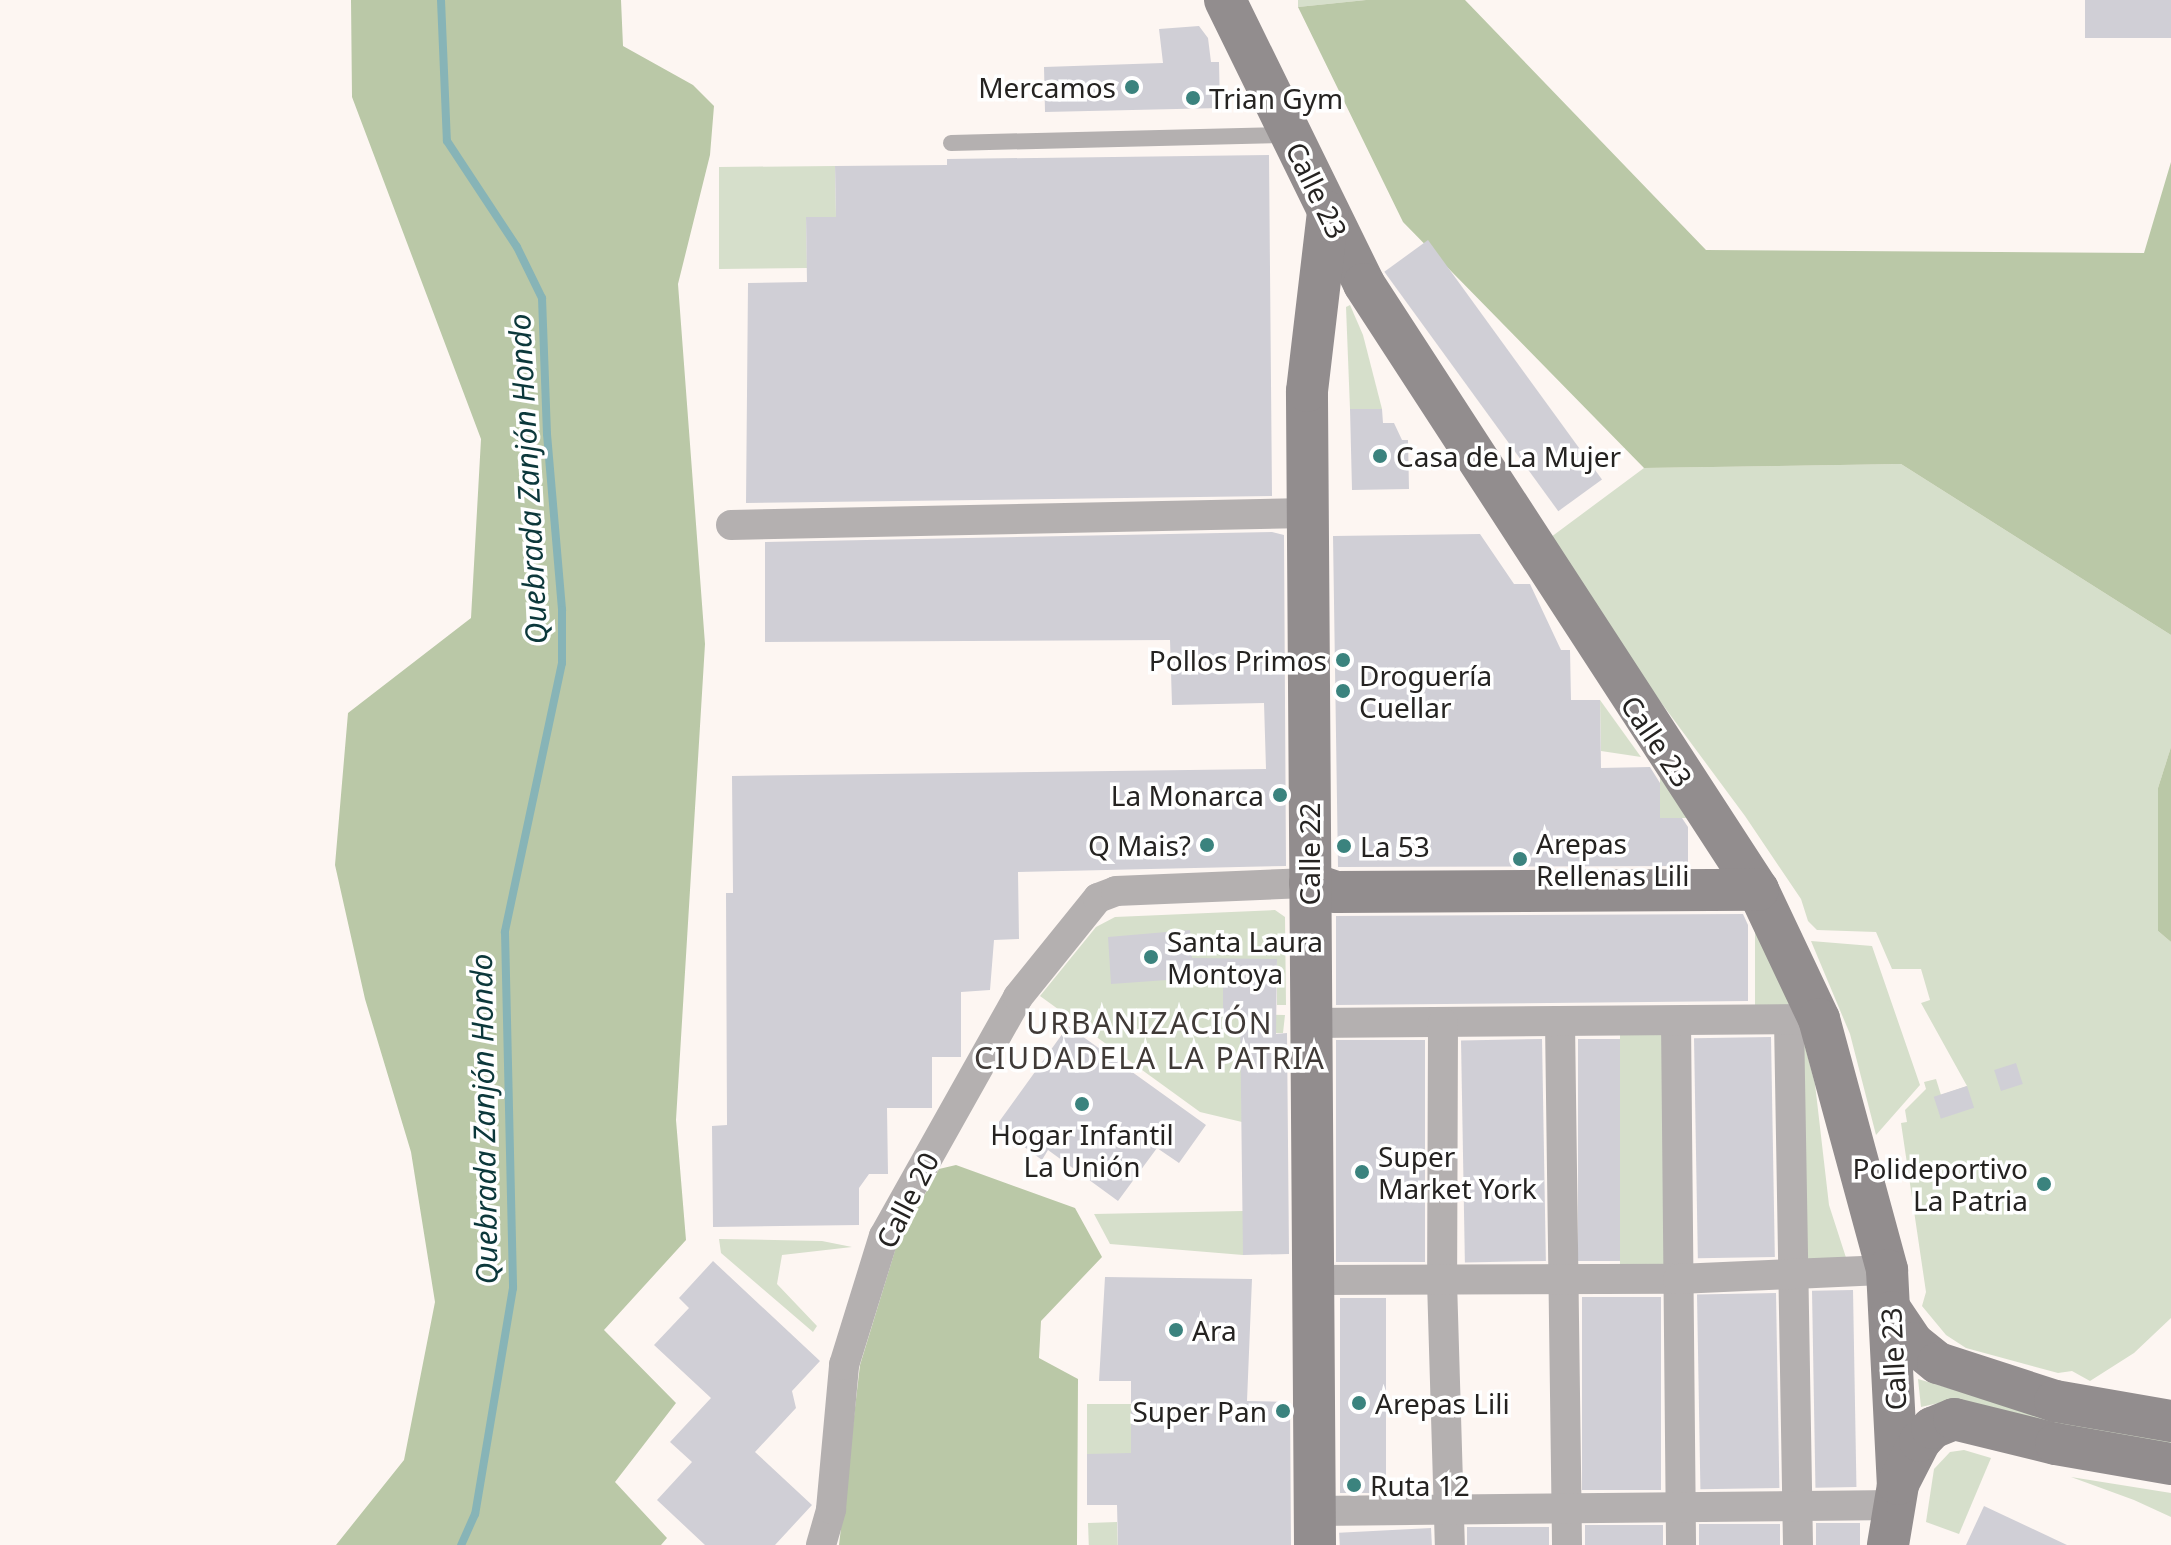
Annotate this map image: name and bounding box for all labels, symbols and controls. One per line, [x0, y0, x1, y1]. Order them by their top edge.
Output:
place label: Mercamos [978, 70, 1116, 104]
marker: Mercamos [1123, 78, 1141, 96]
place label: Trian Gym [1209, 81, 1343, 115]
marker: Trian Gym [1184, 89, 1202, 107]
street label: Calle 23 [1279, 136, 1355, 244]
water label: Quebrada Zanjón Hondo [501, 313, 555, 645]
place label: Casa de La Mujer [1396, 439, 1621, 473]
marker: Casa de La Mujer [1371, 447, 1389, 465]
place label: Pollos Primos [1149, 643, 1327, 677]
marker: Pollos Primos [1334, 651, 1352, 669]
place label: Droguería Cuellar [1359, 658, 1492, 724]
marker: Droguería Cuellar [1334, 682, 1352, 700]
street label: Calle 23 [1614, 689, 1700, 793]
place label: La Monarca [1111, 778, 1264, 812]
marker: La Monarca [1271, 786, 1289, 804]
street label: Calle 22 [1292, 803, 1326, 905]
place label: Arepas Rellenas Lili [1536, 826, 1689, 892]
place label: Q Mais? [1088, 828, 1191, 862]
place label: La 53 [1360, 829, 1430, 863]
marker: Q Mais? [1198, 836, 1216, 854]
marker: La 53 [1335, 837, 1353, 855]
marker: Arepas Rellenas Lili [1511, 850, 1529, 868]
place label: Santa Laura Montoya [1167, 924, 1323, 990]
marker: Santa Laura Montoya [1142, 948, 1160, 966]
water label: Quebrada Zanjón Hondo [463, 953, 505, 1285]
district label: URBANIZACIÓN CIUDADELA LA PATRIA [974, 1005, 1326, 1076]
marker: Hogar Infantil La Unión [1073, 1095, 1091, 1113]
place label: Hogar Infantil La Unión [990, 1117, 1174, 1183]
place label: Super Market York [1378, 1139, 1537, 1205]
street label: Calle 20 [869, 1147, 945, 1253]
place label: Polideportivo La Patria [1852, 1151, 2028, 1217]
marker: Super Market York [1353, 1163, 1371, 1181]
marker: Polideportivo La Patria [2035, 1175, 2053, 1193]
street label: Calle 23 [1874, 1307, 1912, 1411]
place label: Ara [1192, 1313, 1237, 1347]
marker: Ara [1167, 1321, 1185, 1339]
place label: Arepas Lili [1375, 1386, 1510, 1420]
place label: Super Pan [1133, 1394, 1267, 1428]
marker: Arepas Lili [1350, 1394, 1368, 1412]
marker: Super Pan [1274, 1402, 1292, 1420]
place label: Ruta 12 [1370, 1468, 1470, 1502]
marker: Ruta 12 [1345, 1476, 1363, 1494]

